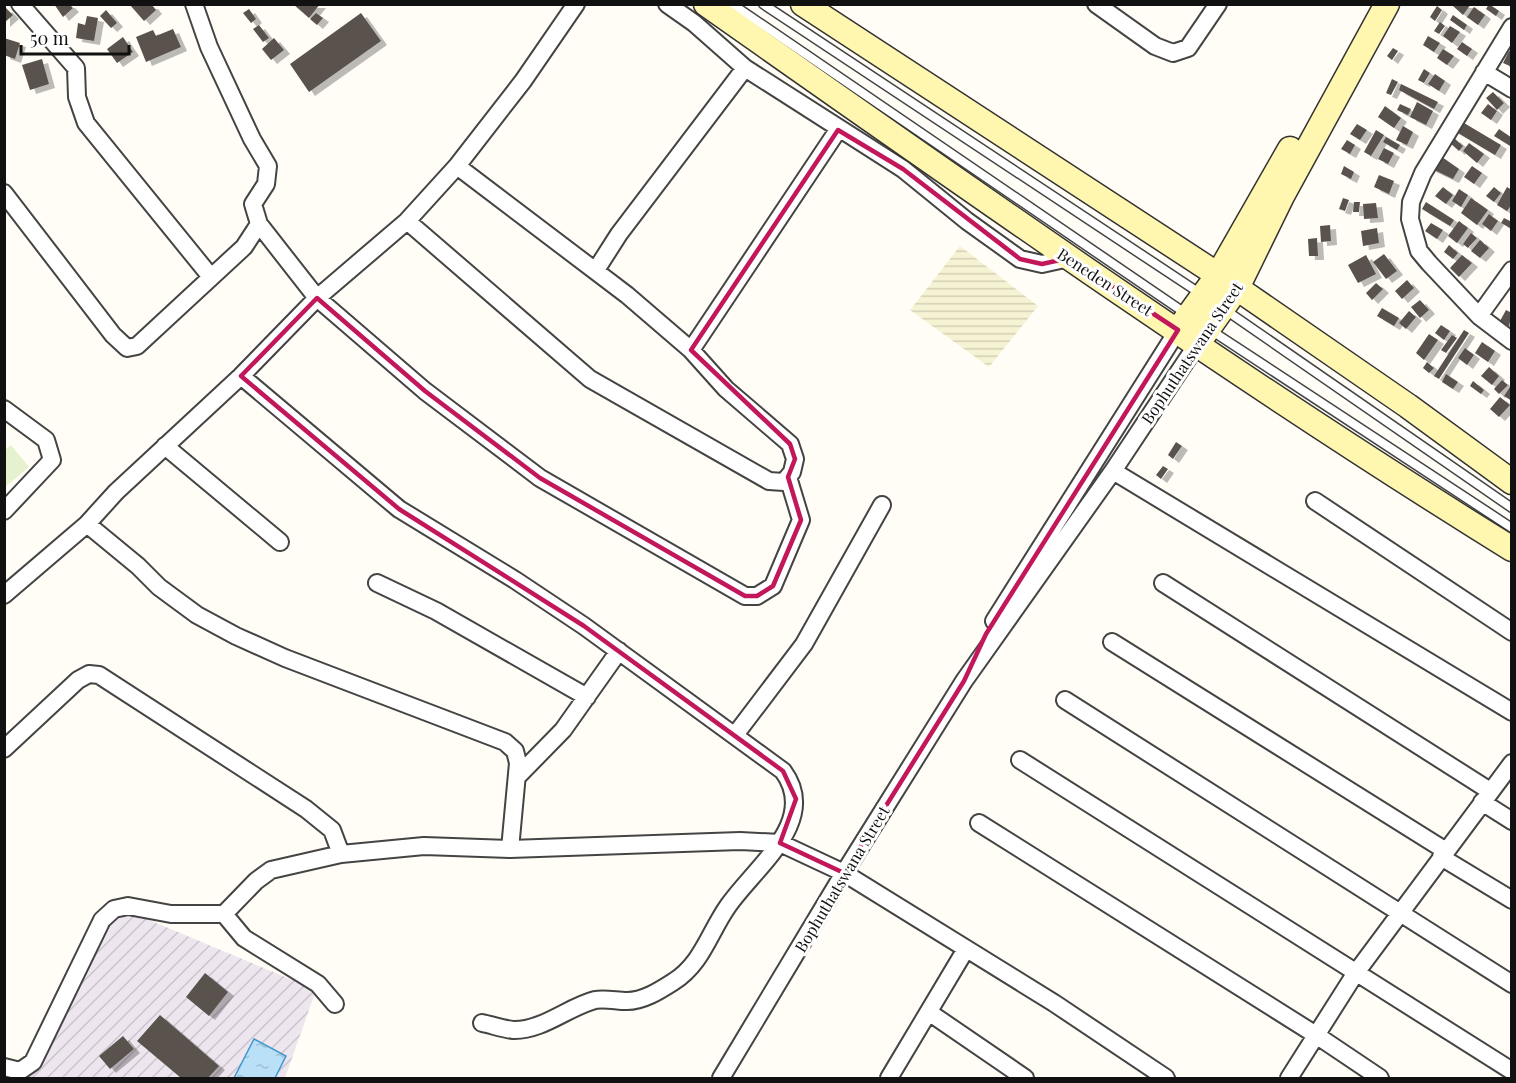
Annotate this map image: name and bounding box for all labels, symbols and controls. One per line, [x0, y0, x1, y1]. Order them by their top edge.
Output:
scale bar [21, 18, 129, 56]
text: 50 m [30, 26, 69, 50]
street label: Beneden Street [1054, 243, 1157, 320]
street label: Bophuthatswana Street [1136, 277, 1247, 428]
street label: Bophuthatswana Street [790, 801, 894, 956]

